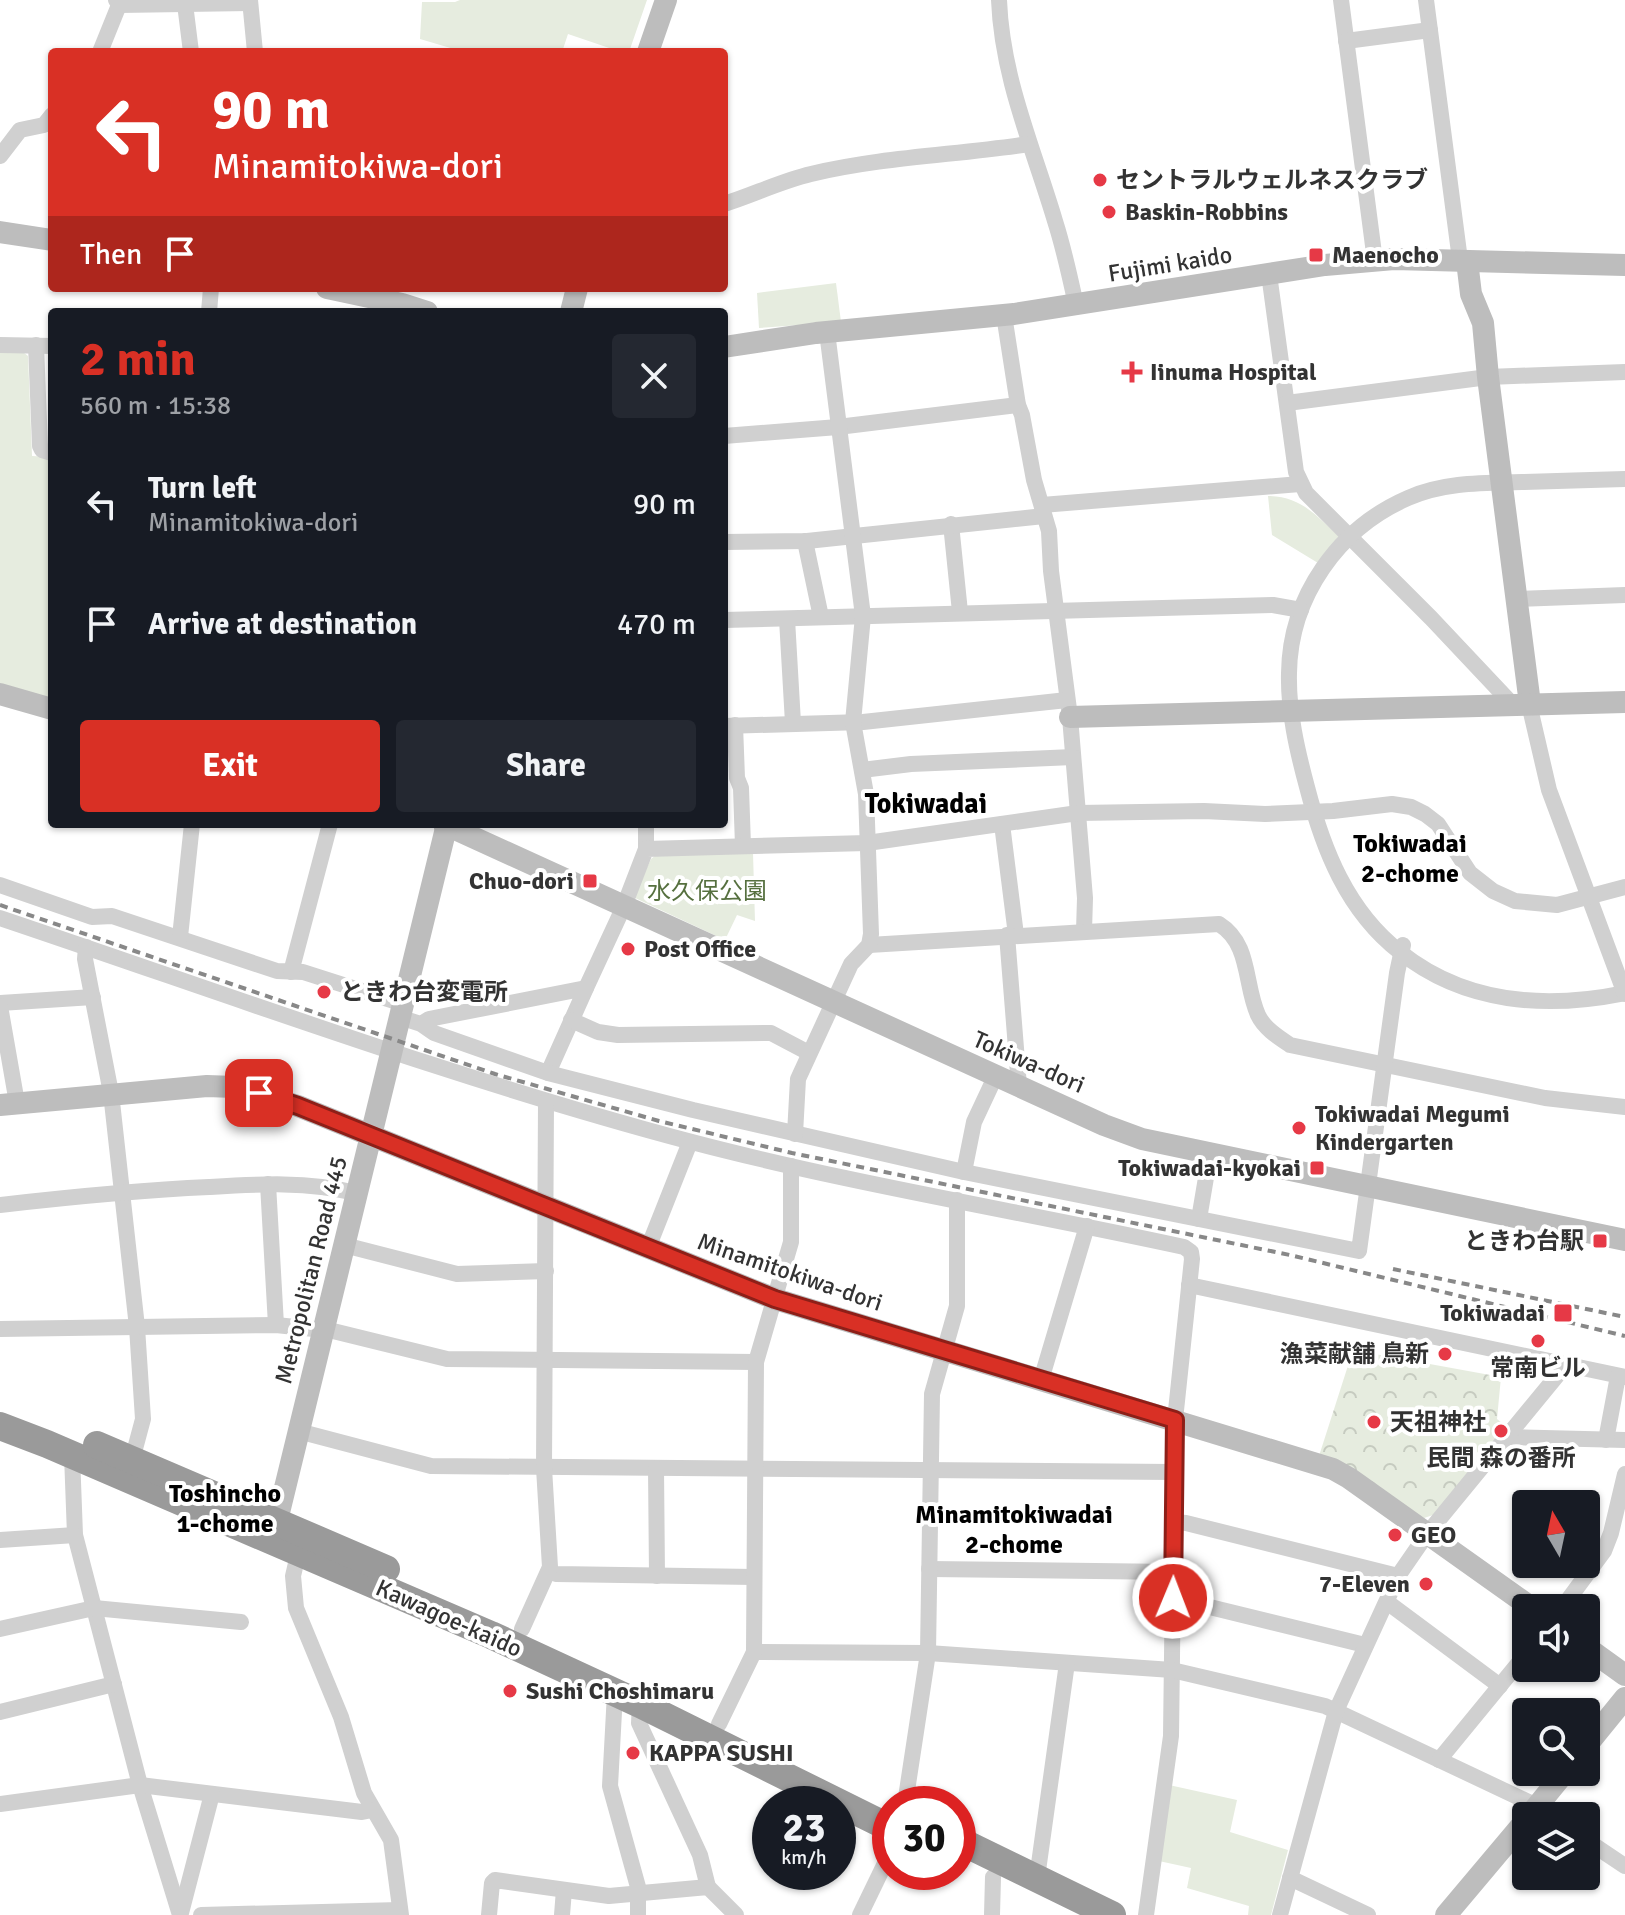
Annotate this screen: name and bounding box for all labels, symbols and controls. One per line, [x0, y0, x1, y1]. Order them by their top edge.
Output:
text: 90 m [212, 75, 330, 144]
icon: left [80, 80, 184, 184]
text: Minamitokiwa-dori [212, 144, 503, 189]
place label: セントラルウェルネスクラブ [1116, 165, 1428, 195]
marker: セントラルウェルネスクラブ [1091, 171, 1109, 189]
place label: Baskin-Robbins [1125, 197, 1288, 227]
marker: Baskin-Robbins [1100, 203, 1118, 221]
icon: arrive [158, 232, 202, 276]
text: Then [80, 236, 142, 273]
street label: Fujimi kaido [1106, 239, 1234, 289]
place label: Maenocho [1332, 240, 1439, 270]
marker: Maenocho [1307, 246, 1325, 264]
text: 2 min [80, 330, 196, 389]
button: close [612, 334, 696, 418]
place label: Iinuma Hospital [1150, 357, 1317, 387]
marker: Iinuma Hospital [1121, 361, 1143, 383]
text: 560 m · 15:38 [80, 390, 231, 422]
text: Turn left [148, 470, 257, 507]
icon: left [80, 482, 124, 526]
text: 90 m [633, 486, 696, 523]
text: Minamitokiwa-dori [148, 507, 358, 539]
icon: arrive [80, 602, 124, 646]
text: Arrive at destination [148, 606, 417, 643]
text: 470 m [617, 606, 696, 643]
button: Exit [80, 720, 380, 812]
button: Share [396, 720, 696, 812]
district label: Tokiwadai [865, 787, 987, 821]
district label: Tokiwadai 2-chome [1353, 828, 1467, 890]
place label: Chuo-dori [469, 866, 574, 896]
marker: Chuo-dori [581, 872, 599, 890]
park label: 水久保公園 [647, 876, 767, 906]
place label: Post Office [644, 934, 756, 964]
marker: Post Office [619, 940, 637, 958]
place label: ときわ台変電所 [340, 977, 508, 1007]
marker: ときわ台変電所 [315, 983, 333, 1001]
street label: Tokiwa-dori [969, 1024, 1089, 1100]
pin [225, 1059, 293, 1127]
icon: arrive [237, 1071, 281, 1115]
place label: Tokiwadai Megumi Kindergarten [1315, 1099, 1510, 1157]
marker: Tokiwadai Megumi Kindergarten [1290, 1119, 1308, 1137]
street label: Metropolitan Road 445 [268, 1153, 354, 1387]
place label: Tokiwadai-kyokai [1118, 1153, 1301, 1183]
marker: Tokiwadai-kyokai [1308, 1159, 1326, 1177]
street label: Minamitokiwa-dori [693, 1226, 887, 1318]
place label: ときわ台駅 [1464, 1226, 1584, 1256]
marker: ときわ台駅 [1591, 1232, 1609, 1250]
place label: Tokiwadai [1440, 1298, 1545, 1328]
marker: Tokiwadai [1552, 1302, 1574, 1324]
marker: 常南ビル [1529, 1332, 1547, 1350]
place label: 漁菜献舗 鳥新 [1280, 1339, 1429, 1369]
marker: 漁菜献舗 鳥新 [1436, 1345, 1454, 1363]
place label: 常南ビル [1490, 1353, 1586, 1383]
place label: 天祖神社 [1390, 1407, 1486, 1437]
marker: 天祖神社 [1365, 1413, 1383, 1431]
marker: 民間 森の番所 [1492, 1422, 1510, 1440]
place label: 民間 森の番所 [1426, 1443, 1576, 1473]
district label: Toshincho 1-chome [169, 1478, 281, 1540]
north arrow [1512, 1490, 1600, 1578]
map controls [1512, 1490, 1600, 1890]
district label: Minamitokiwadai 2-chome [915, 1499, 1113, 1561]
place label: GEO [1411, 1520, 1456, 1550]
marker: GEO [1386, 1526, 1404, 1544]
position arrow [1131, 1556, 1215, 1640]
place label: 7-Eleven [1319, 1569, 1410, 1599]
street label: Kawagoe-kaido [371, 1572, 527, 1664]
marker: 7-Eleven [1417, 1575, 1435, 1593]
button: sound [1512, 1594, 1600, 1682]
place label: Sushi Choshimaru [526, 1676, 714, 1706]
marker: Sushi Choshimaru [501, 1682, 519, 1700]
button: search [1512, 1698, 1600, 1786]
place label: KAPPA SUSHI [649, 1738, 794, 1768]
marker: KAPPA SUSHI [624, 1744, 642, 1762]
speed limit sign: 30 [872, 1786, 976, 1890]
button: layers [1512, 1802, 1600, 1890]
text: 23 [782, 1803, 826, 1853]
text: km/h [781, 1845, 827, 1870]

